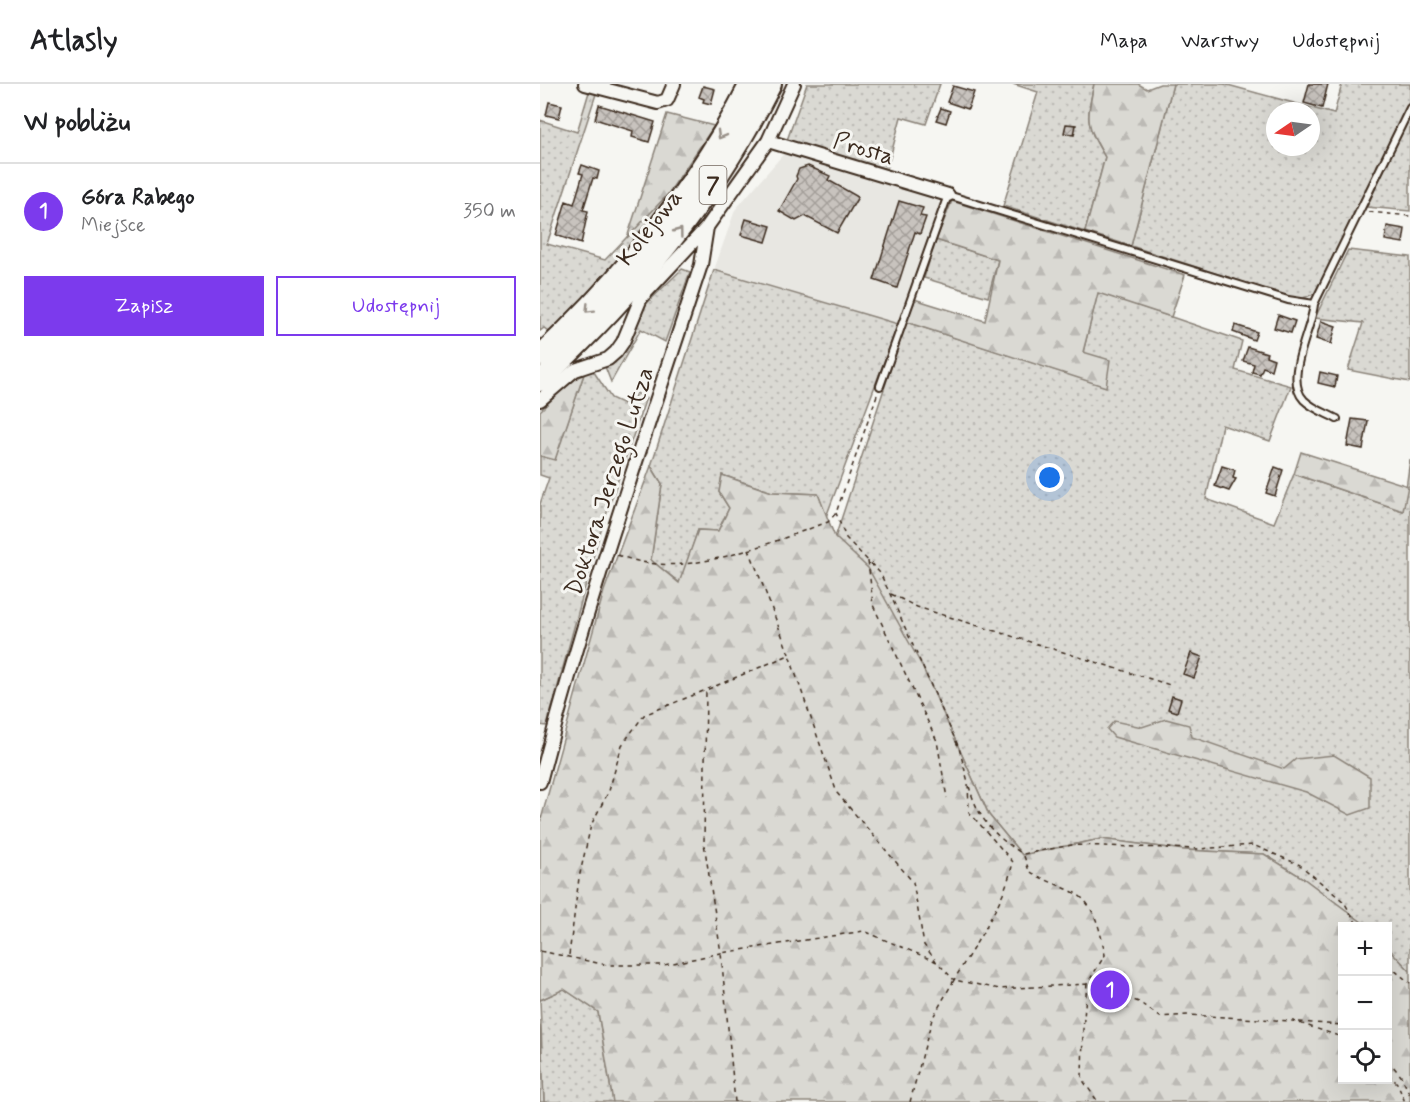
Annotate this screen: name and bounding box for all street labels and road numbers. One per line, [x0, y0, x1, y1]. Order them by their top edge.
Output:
street label: Prosta [829, 126, 898, 173]
road number: 7 [700, 166, 726, 204]
street label: Kolejowa [610, 183, 690, 273]
street label: Doktora Jerzego Lutza [559, 363, 665, 601]

